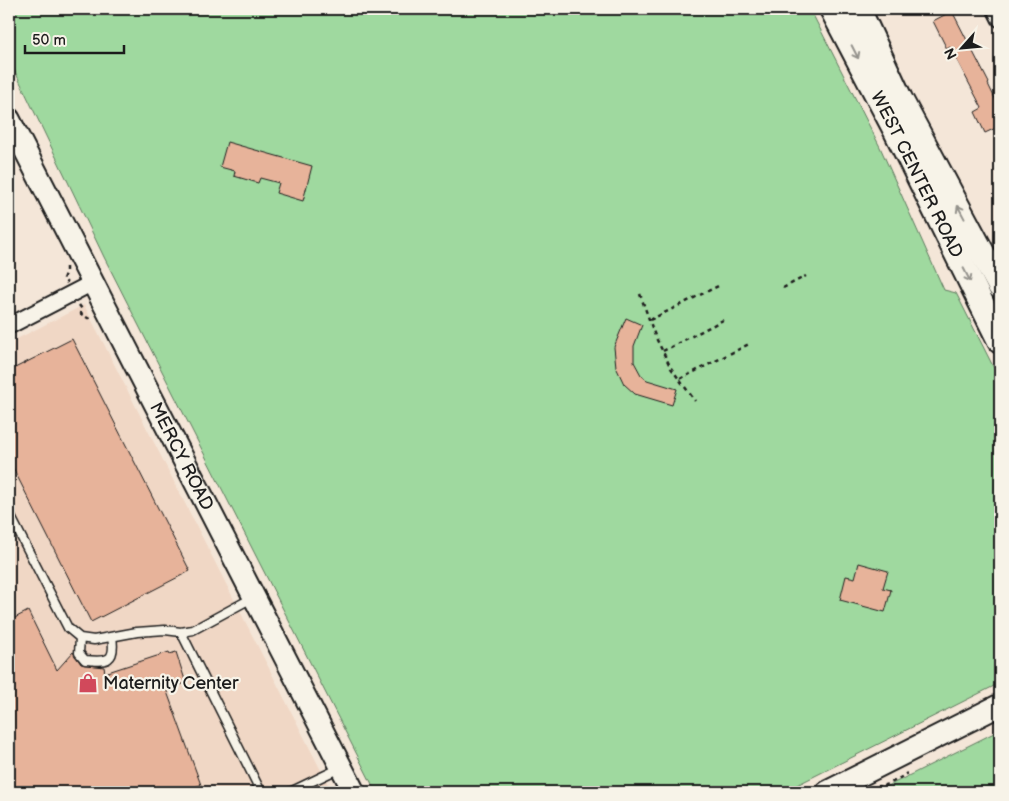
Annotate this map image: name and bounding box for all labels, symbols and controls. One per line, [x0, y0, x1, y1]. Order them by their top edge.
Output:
scale bar [25, 22, 124, 54]
north arrow [936, 22, 986, 72]
text: 50 m [32, 31, 66, 50]
one-way arrow [851, 44, 860, 59]
text: N [941, 45, 961, 62]
street label: WEST CENTER ROAD [867, 88, 967, 261]
one-way arrow [956, 205, 965, 220]
one-way arrow [962, 268, 972, 283]
street label: MERCY ROAD [146, 399, 218, 514]
shop icon: Maternity Center [77, 672, 99, 694]
place label: Maternity Center [103, 673, 239, 694]

